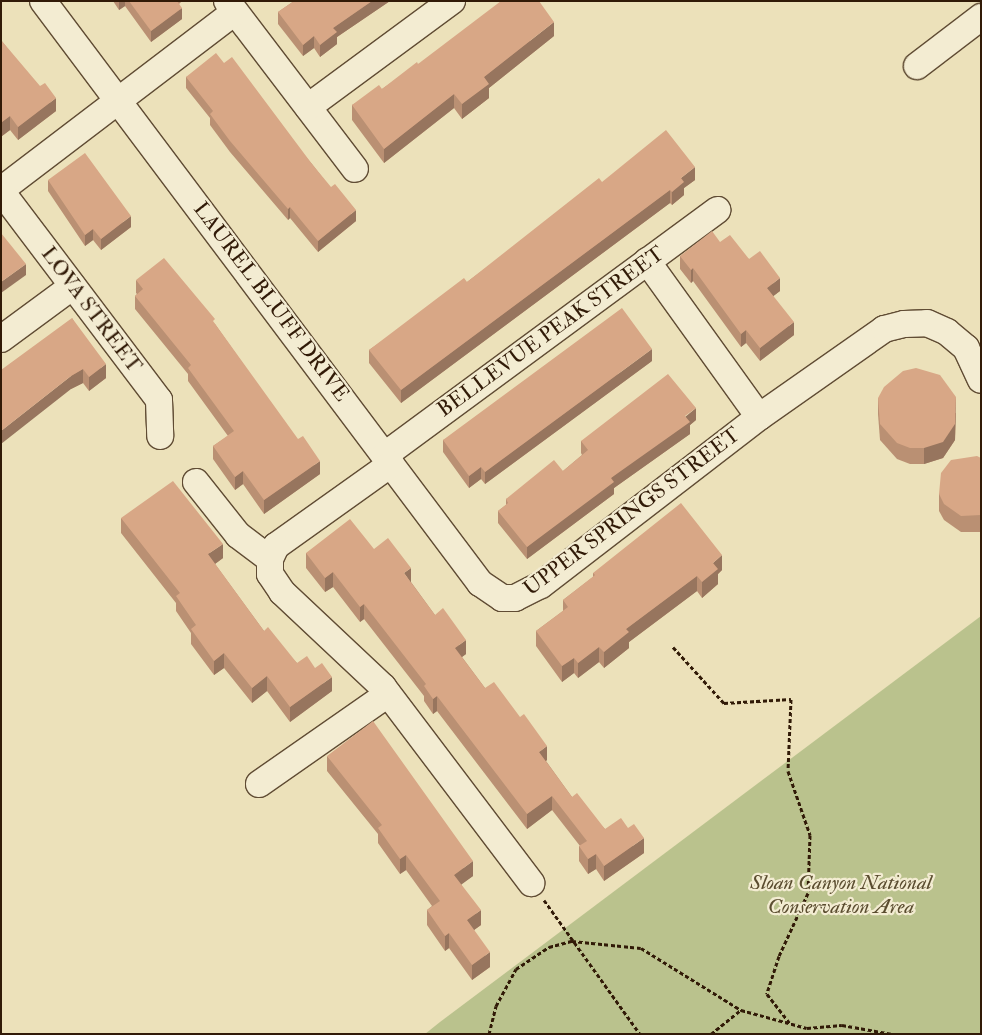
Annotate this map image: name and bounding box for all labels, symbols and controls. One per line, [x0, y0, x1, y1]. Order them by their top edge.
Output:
street label: LAUREL BLUFF DRIVE [188, 197, 354, 407]
street label: BELLEVUE PEAK STREET [433, 241, 669, 423]
street label: LOVA STREET [35, 242, 147, 378]
street label: UPPER SPRINGS STREET [519, 422, 745, 602]
park label: Sloan Canyon National Conservation Area [750, 870, 932, 920]

